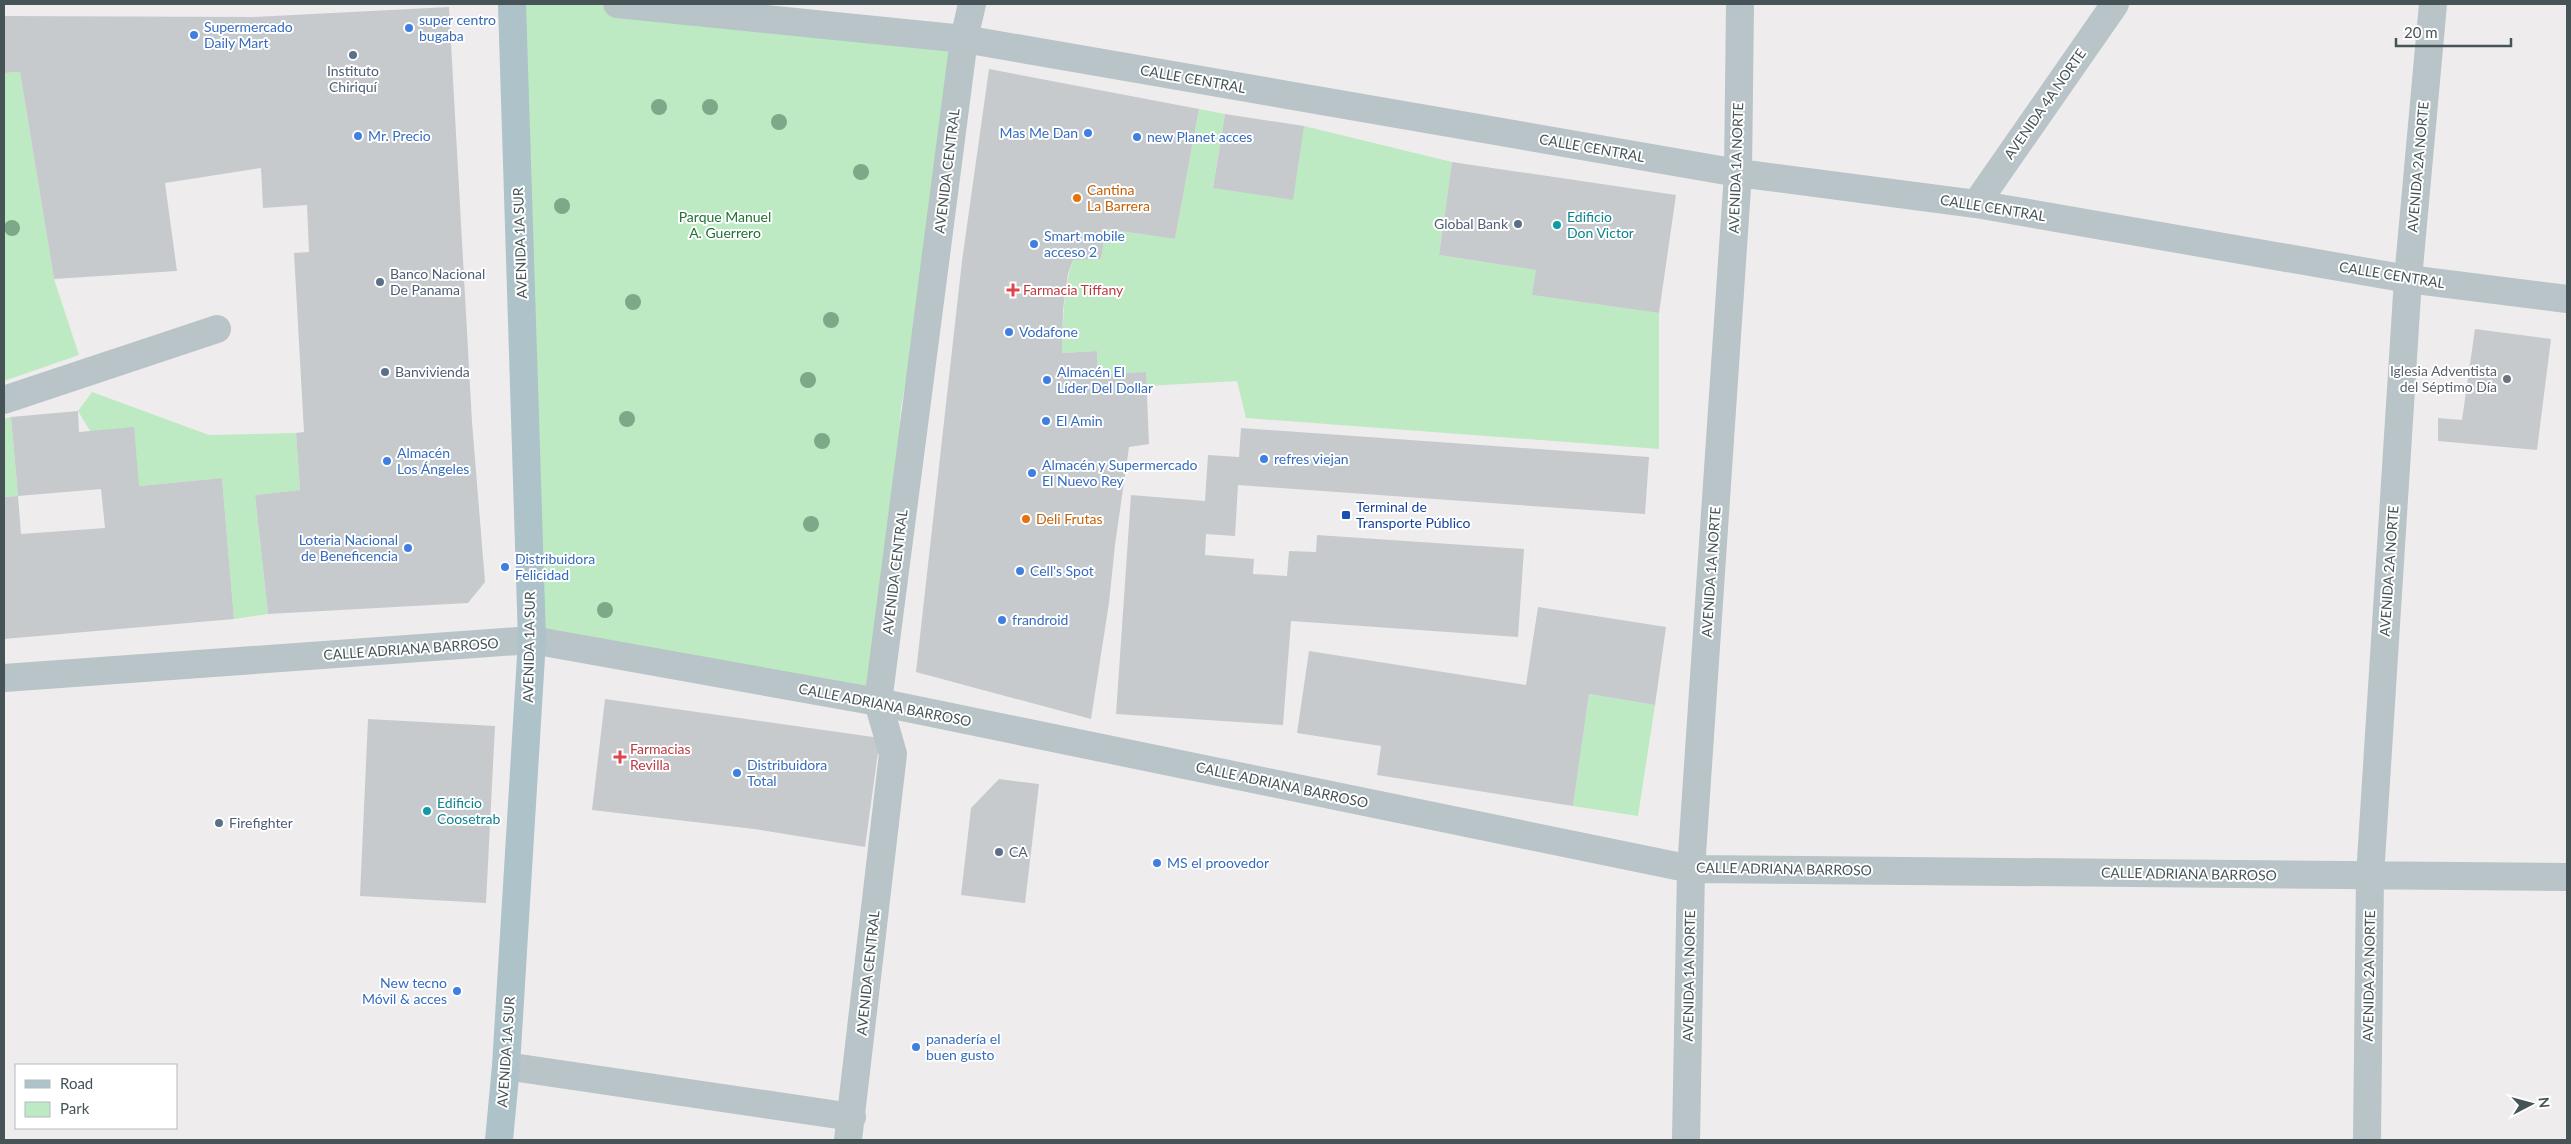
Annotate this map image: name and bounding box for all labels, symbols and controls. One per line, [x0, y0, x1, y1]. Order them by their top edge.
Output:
place label: super centro bugaba [419, 11, 496, 44]
scale bar [2396, 15, 2511, 47]
place label: Supermercado Daily Mart [204, 18, 293, 51]
marker: super centro bugaba [403, 22, 415, 34]
text: 20 m [2404, 23, 2438, 41]
marker: Supermercado Daily Mart [188, 29, 200, 41]
street label: AVENIDA 4A NORTE [2000, 45, 2089, 162]
marker: Instituto Chiriquí [347, 49, 359, 61]
street label: CALLE CENTRAL [1139, 61, 1247, 96]
place label: Instituto Chiriquí [327, 62, 379, 95]
street label: AVENIDA 2A NORTE [2403, 101, 2432, 233]
street label: AVENIDA 1A NORTE [1725, 102, 1746, 234]
street label: AVENIDA CENTRAL [930, 108, 963, 234]
place label: Mas Me Dan [1000, 124, 1078, 141]
place label: Mr. Precio [368, 127, 431, 144]
marker: Mas Me Dan [1082, 127, 1094, 139]
place label: new Planet acces [1147, 128, 1252, 145]
marker: Mr. Precio [352, 130, 364, 142]
street label: CALLE CENTRAL [1538, 130, 1646, 165]
marker: new Planet acces [1131, 131, 1143, 143]
place label: Cantina La Barrera [1087, 181, 1150, 214]
street label: AVENIDA 1A SUR [509, 187, 530, 299]
street label: CALLE CENTRAL [1939, 191, 2047, 224]
marker: Cantina La Barrera [1071, 192, 1083, 204]
park label: Parque Manuel A. Guerrero [679, 208, 771, 241]
place label: Edificio Don Victor [1567, 208, 1634, 241]
place label: Global Bank [1434, 215, 1509, 232]
marker: Global Bank [1512, 218, 1524, 230]
marker: Edificio Don Victor [1551, 219, 1563, 231]
place label: Smart mobile acceso 2 [1044, 227, 1125, 260]
marker: Smart mobile acceso 2 [1028, 238, 1040, 250]
street label: CALLE CENTRAL [2338, 258, 2446, 291]
place label: Banco Nacional De Panama [390, 265, 485, 298]
marker: Banco Nacional De Panama [374, 276, 386, 288]
place label: Farmacia Tiffany [1023, 281, 1124, 298]
marker: Farmacia Tiffany [1007, 284, 1019, 296]
place label: Vodafone [1019, 323, 1078, 340]
marker: Vodafone [1003, 326, 1015, 338]
place label: Iglesia Adventista del Séptimo Día [2390, 362, 2497, 395]
place label: Banvivienda [395, 363, 470, 380]
place label: Almacén El Líder Del Dollar [1057, 363, 1153, 396]
marker: Banvivienda [379, 366, 391, 378]
marker: Iglesia Adventista del Séptimo Día [2501, 373, 2513, 385]
marker: Almacén El Líder Del Dollar [1041, 374, 1053, 386]
place label: El Amin [1056, 412, 1103, 429]
marker: El Amin [1040, 415, 1052, 427]
place label: Almacén Los Ángeles [397, 444, 469, 477]
place label: refres viejan [1274, 450, 1349, 467]
marker: refres viejan [1258, 453, 1270, 465]
marker: Almacén Los Ángeles [381, 455, 393, 467]
place label: Almacén y Supermercado El Nuevo Rey [1042, 456, 1197, 489]
marker: Almacén y Supermercado El Nuevo Rey [1026, 467, 1038, 479]
place label: Terminal de Transporte Público [1356, 498, 1471, 531]
street label: AVENIDA 2A NORTE [2375, 505, 2402, 637]
street label: AVENIDA 1A NORTE [1697, 506, 1724, 638]
street label: AVENIDA CENTRAL [878, 509, 911, 635]
marker: Terminal de Transporte Público [1340, 509, 1352, 521]
place label: Deli Frutas [1036, 510, 1102, 527]
marker: Deli Frutas [1020, 513, 1032, 525]
place label: Loteria Nacional de Beneficencia [299, 531, 398, 564]
marker: Loteria Nacional de Beneficencia [402, 542, 414, 554]
place label: Distribuidora Felicidad [515, 550, 595, 583]
marker: Distribuidora Felicidad [499, 561, 511, 573]
place label: Cell's Spot [1030, 562, 1094, 579]
marker: Cell's Spot [1014, 565, 1026, 577]
street label: AVENIDA 1A SUR [519, 591, 538, 703]
place label: frandroid [1012, 611, 1068, 628]
marker: frandroid [996, 614, 1008, 626]
street label: CALLE ADRIANA BARROSO [323, 634, 499, 663]
street label: CALLE ADRIANA BARROSO [797, 679, 973, 730]
place label: Farmacias Revilla [630, 740, 691, 773]
marker: Farmacias Revilla [614, 751, 626, 763]
place label: Distribuidora Total [747, 756, 827, 789]
street label: CALLE ADRIANA BARROSO [1194, 758, 1370, 811]
marker: Distribuidora Total [731, 767, 743, 779]
place label: Edificio Coosetrab [437, 794, 500, 827]
marker: Edificio Coosetrab [421, 805, 433, 817]
place label: Firefighter [229, 814, 293, 831]
marker: Firefighter [213, 817, 225, 829]
place label: CA [1009, 843, 1028, 860]
marker: CA [993, 846, 1005, 858]
place label: MS el proovedor [1167, 854, 1269, 871]
marker: MS el proovedor [1151, 857, 1163, 869]
street label: CALLE ADRIANA BARROSO [1696, 858, 1872, 879]
street label: CALLE ADRIANA BARROSO [2101, 863, 2277, 884]
street label: AVENIDA CENTRAL [852, 910, 883, 1036]
street label: AVENIDA 1A NORTE [1679, 910, 1698, 1042]
street label: AVENIDA 2A NORTE [2359, 910, 2378, 1042]
place label: New tecno Móvil & acces [362, 974, 447, 1007]
marker: New tecno Móvil & acces [451, 985, 463, 997]
street label: AVENIDA 1A SUR [493, 996, 518, 1108]
place label: panadería el buen gusto [926, 1030, 1001, 1063]
marker: panadería el buen gusto [910, 1041, 922, 1053]
legend [15, 1064, 178, 1129]
text: Road [60, 1074, 93, 1092]
north arrow [2506, 1079, 2556, 1129]
text: N [2535, 1096, 2553, 1109]
text: Park [60, 1099, 90, 1117]

